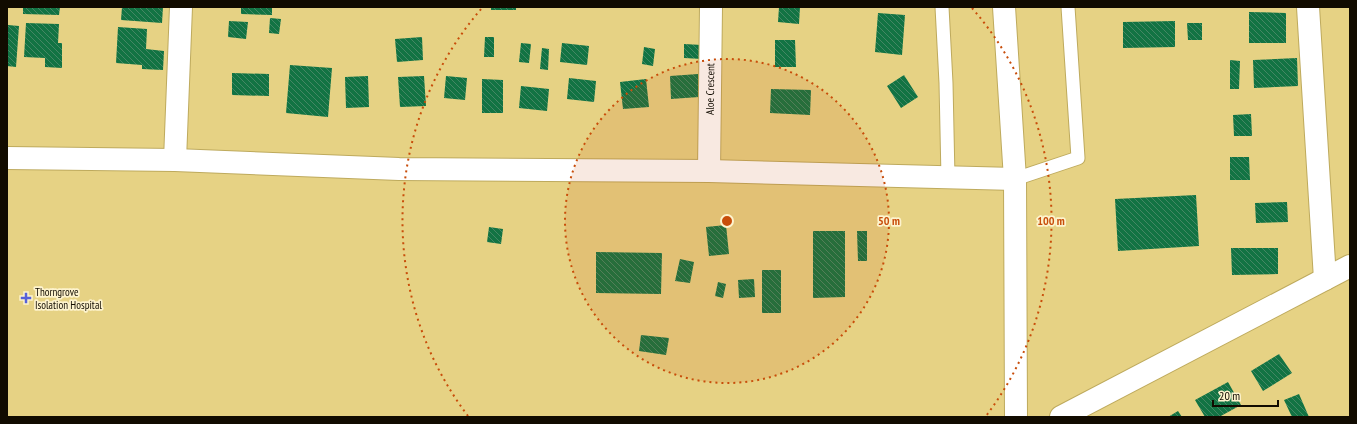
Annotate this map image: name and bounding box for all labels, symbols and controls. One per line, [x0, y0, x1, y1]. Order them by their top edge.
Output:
street label: Aloe Crescent [703, 63, 717, 115]
text: 50 m [878, 213, 900, 228]
text: 100 m [1037, 213, 1065, 228]
centre of rings [720, 214, 734, 228]
place label: Thorngrove Isolation Hospital [35, 285, 102, 312]
marker: Thorngrove Isolation Hospital [20, 292, 32, 304]
scale bar [1213, 382, 1278, 408]
text: 20 m [1219, 388, 1240, 403]

